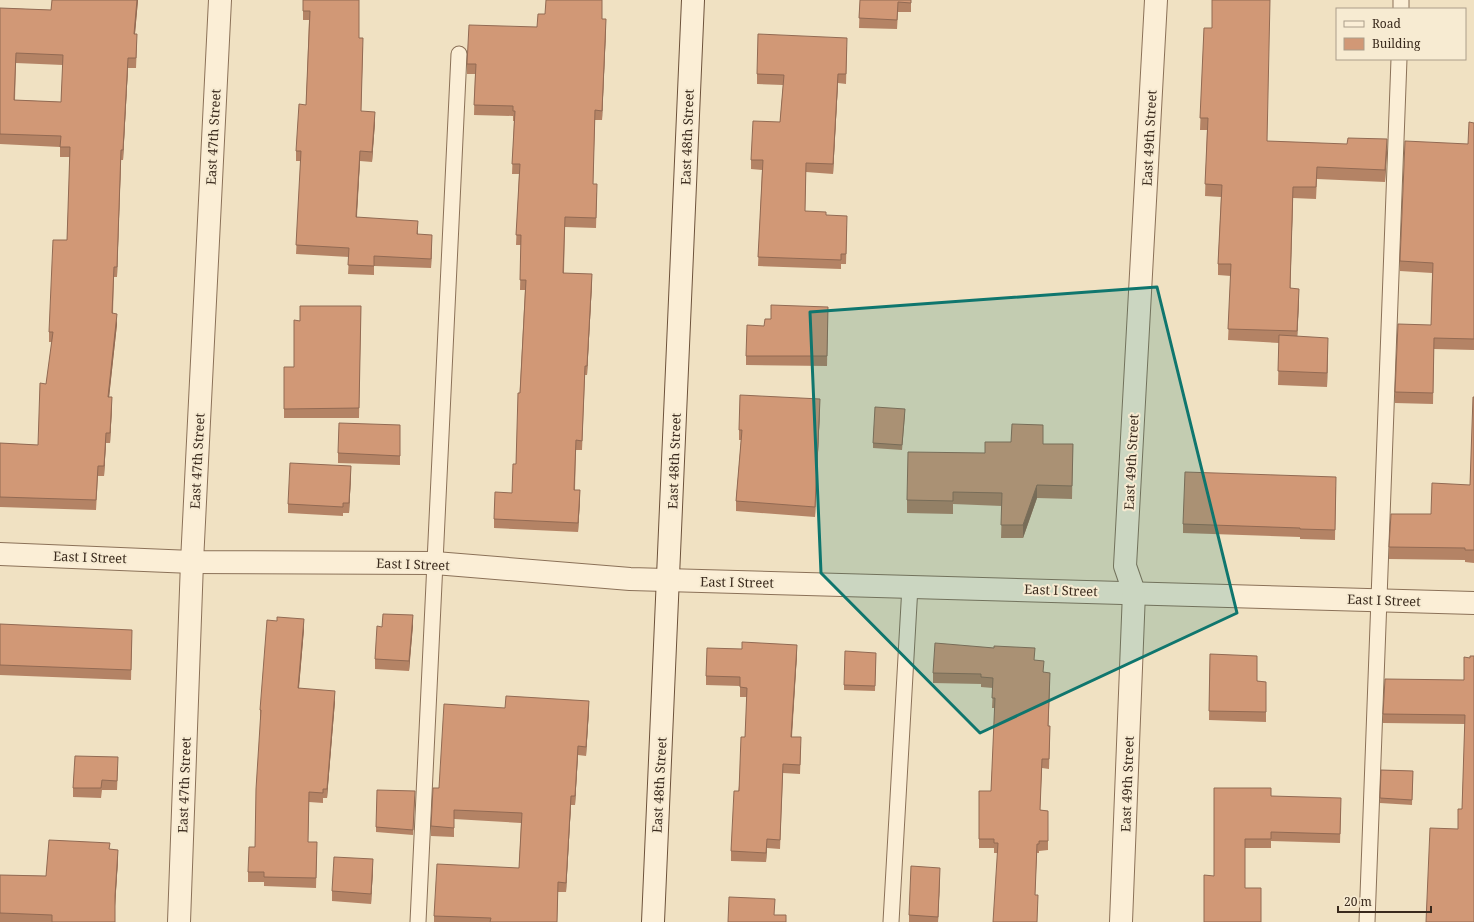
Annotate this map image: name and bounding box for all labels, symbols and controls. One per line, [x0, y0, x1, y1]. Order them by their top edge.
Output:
legend [1336, 8, 1466, 60]
text: Road [1372, 15, 1402, 32]
text: Building [1372, 35, 1421, 52]
street label: East 47th Street [201, 88, 225, 186]
street label: East 48th Street [676, 88, 698, 185]
street label: East 49th Street [1137, 89, 1161, 187]
street label: East 47th Street [185, 412, 209, 510]
street label: East 48th Street [663, 412, 685, 509]
street label: East 49th Street [1119, 413, 1143, 511]
street label: East I Street [53, 547, 128, 567]
street label: East I Street [376, 554, 451, 574]
street label: East I Street [700, 572, 774, 592]
street label: East I Street [1024, 580, 1099, 600]
street label: East I Street [1347, 590, 1422, 610]
street label: East 49th Street [1116, 735, 1138, 832]
street label: East 47th Street [173, 736, 195, 833]
street label: East 48th Street [647, 736, 671, 834]
scale bar [1338, 888, 1431, 914]
text: 20 m [1344, 893, 1372, 910]

